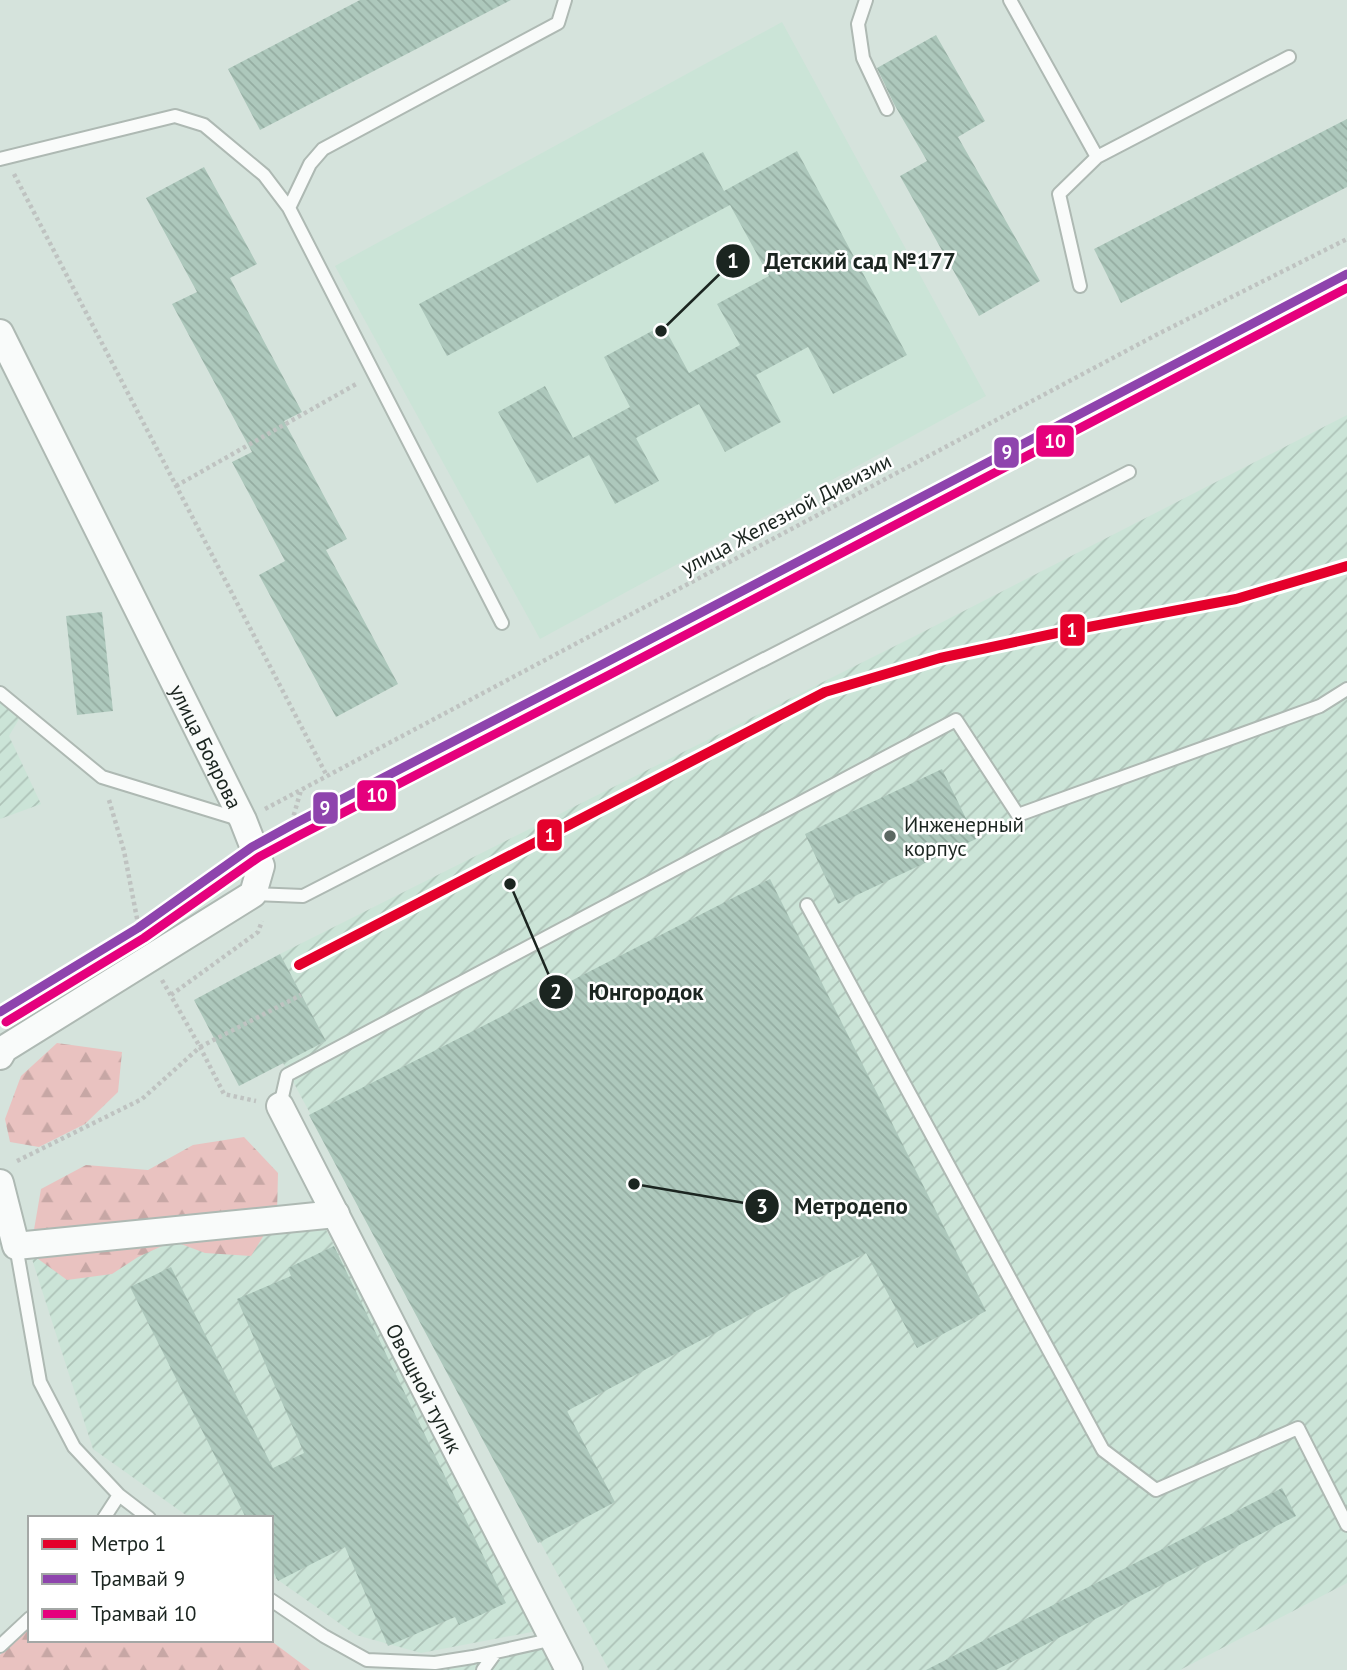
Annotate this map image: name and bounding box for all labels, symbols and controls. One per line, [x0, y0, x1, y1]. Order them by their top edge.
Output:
callout: Детский сад №177 [716, 239, 970, 283]
text: Детский сад №177 [764, 246, 956, 275]
text: 1 [727, 247, 739, 274]
line badge: 10 [1035, 424, 1075, 458]
text: 10 [1044, 429, 1066, 453]
line badge: 9 [993, 436, 1020, 469]
text: 9 [1002, 440, 1012, 464]
street label: улица Железной Дивизии [676, 447, 896, 581]
line badge: 1 [1059, 613, 1086, 647]
text: 1 [1067, 618, 1077, 642]
street label: улица Боярова [164, 680, 249, 813]
line badge: 10 [356, 779, 397, 812]
text: 10 [366, 783, 388, 807]
line badge: 9 [312, 791, 339, 825]
text: 9 [320, 796, 330, 820]
place label: Инженерный корпус [904, 811, 1024, 862]
line badge: 1 [536, 818, 563, 852]
text: 1 [545, 823, 555, 847]
marker: Инженерный корпус [882, 828, 898, 844]
callout: Юнгородок [539, 970, 717, 1014]
text: Юнгородок [588, 977, 704, 1006]
text: 2 [550, 978, 562, 1005]
callout: Метродепо [745, 1184, 922, 1228]
text: Метродепо [794, 1191, 908, 1220]
text: 3 [756, 1193, 768, 1220]
street label: Овощной тупик [380, 1319, 469, 1457]
legend [28, 1516, 273, 1642]
text: Метро 1 [91, 1530, 166, 1557]
text: Трамвай 9 [91, 1565, 185, 1592]
text: Трамвай 10 [91, 1600, 197, 1627]

